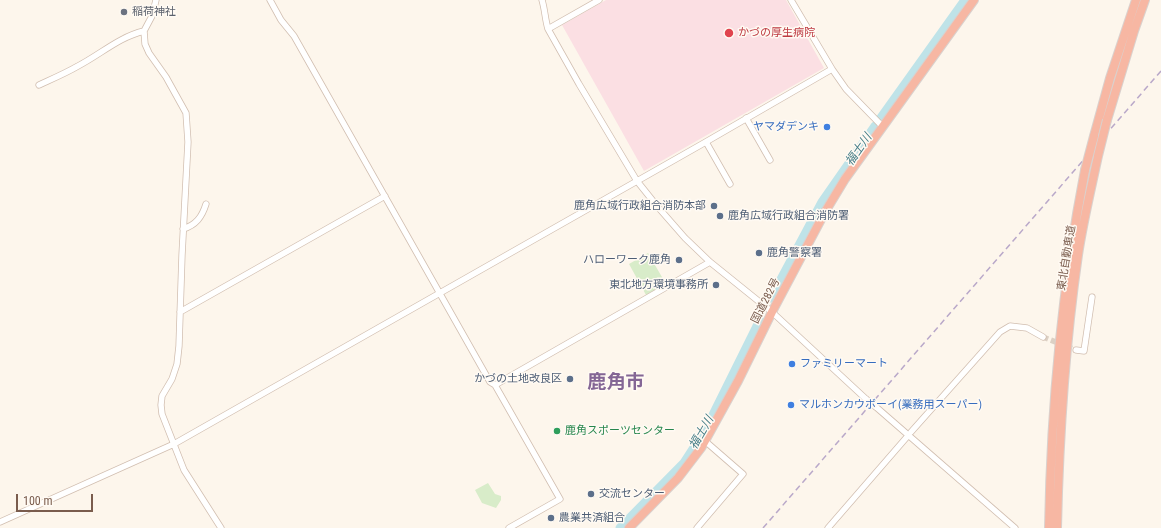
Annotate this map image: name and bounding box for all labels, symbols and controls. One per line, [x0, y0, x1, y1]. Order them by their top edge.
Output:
place label: 稲荷神社 [132, 5, 176, 19]
marker: 稲荷神社 [119, 7, 129, 17]
place label: かづの厚生病院 [738, 26, 815, 40]
marker: かづの厚生病院 [723, 27, 735, 39]
place label: ヤマダデンキ [753, 120, 819, 134]
marker: ヤマダデンキ [822, 122, 832, 132]
water label: 福士川 [843, 131, 875, 169]
place label: 鹿角広域行政組合消防本部 [574, 199, 706, 213]
marker: 鹿角広域行政組合消防本部 [709, 201, 719, 211]
place label: 鹿角広域行政組合消防署 [728, 209, 849, 223]
marker: 鹿角広域行政組合消防署 [715, 211, 725, 221]
street label: 東北自動車道 [1055, 224, 1079, 292]
place label: 鹿角警察署 [767, 246, 822, 260]
marker: 鹿角警察署 [754, 248, 764, 258]
place label: ハローワーク鹿角 [583, 253, 671, 267]
marker: ハローワーク鹿角 [674, 255, 684, 265]
street label: 国道282号 [749, 276, 783, 326]
place label: 東北地方環境事務所 [609, 278, 708, 292]
marker: 東北地方環境事務所 [711, 280, 721, 290]
place label: ファミリーマート [800, 357, 888, 371]
marker: ファミリーマート [787, 359, 797, 369]
place label: かづの土地改良区 [474, 372, 562, 386]
district label: 鹿角市 [588, 372, 644, 394]
marker: かづの土地改良区 [565, 374, 575, 384]
place label: マルホンカウボーイ(業務用スーパー) [799, 398, 982, 412]
marker: マルホンカウボーイ(業務用スーパー) [786, 400, 796, 410]
water label: 福士川 [687, 414, 717, 452]
place label: 鹿角スポーツセンター [565, 424, 675, 438]
marker: 鹿角スポーツセンター [552, 426, 562, 436]
scale bar [18, 486, 95, 512]
place label: 交流センター [599, 487, 665, 501]
marker: 交流センター [586, 489, 596, 499]
text: 100 m [23, 494, 53, 508]
place label: 農業共済組合 [559, 511, 625, 525]
marker: 農業共済組合 [546, 513, 556, 523]

